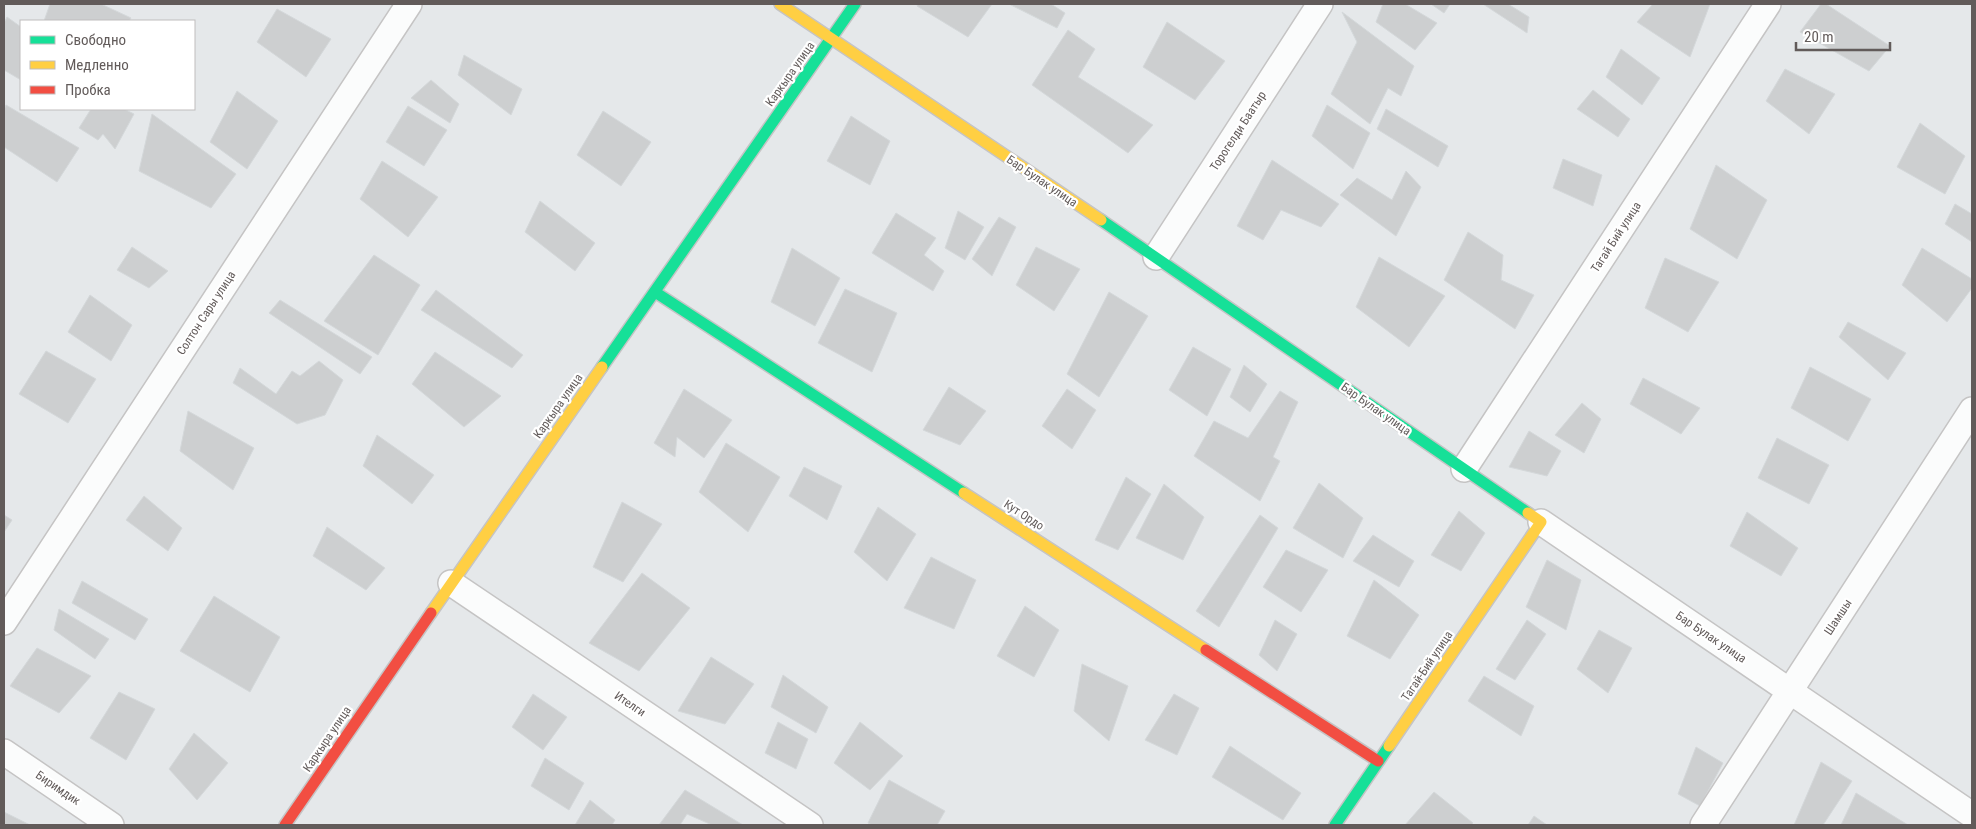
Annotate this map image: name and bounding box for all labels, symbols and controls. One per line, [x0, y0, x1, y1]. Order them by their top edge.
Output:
legend [20, 20, 195, 110]
scale bar [1796, 20, 1890, 52]
text: 20 m [1804, 28, 1834, 46]
text: Свободно [65, 31, 126, 49]
street label: Каркыра улица [763, 39, 818, 109]
text: Медленно [65, 56, 129, 74]
text: Пробка [65, 81, 111, 99]
street label: Торогелди Баатыр [1207, 88, 1269, 173]
street label: Бар Булак улица [1004, 152, 1080, 210]
street label: Тагай Бий улица [1588, 199, 1644, 275]
street label: Солтон Сары улица [174, 268, 238, 357]
street label: Каркыра улица [531, 371, 586, 441]
street label: Бар Булак улица [1338, 380, 1414, 438]
street label: Кут Ордо [1001, 497, 1047, 533]
street label: Шамшы [1821, 596, 1855, 638]
street label: Бар Булак улица [1673, 608, 1749, 666]
street label: Тагай-Бий улица [1398, 628, 1456, 704]
street label: Ителги [612, 689, 648, 719]
street label: Каркыра улица [300, 703, 354, 774]
street label: Биримдик [33, 768, 83, 808]

